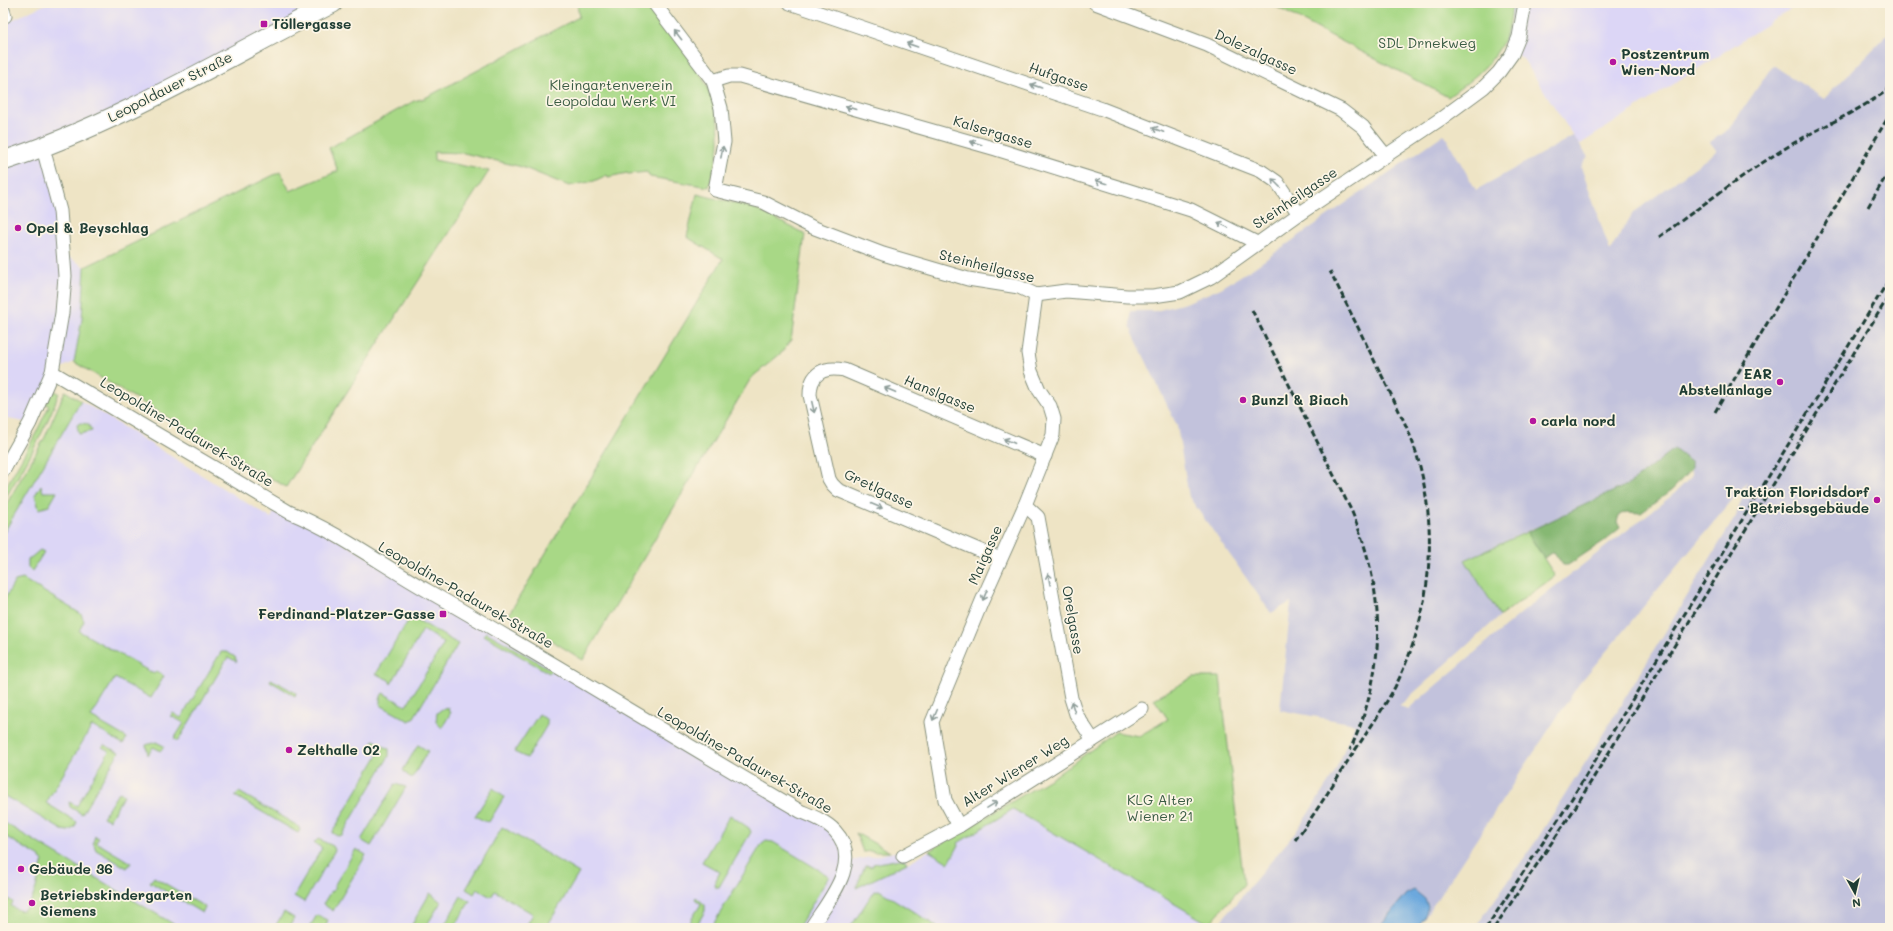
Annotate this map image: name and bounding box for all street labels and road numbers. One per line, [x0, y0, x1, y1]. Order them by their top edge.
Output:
street label: Dolezalgasse [1212, 24, 1301, 79]
street label: Leopoldauer Straße [104, 47, 235, 126]
street label: Hufgasse [1027, 57, 1092, 96]
street label: Kalsergasse [951, 110, 1035, 153]
street label: Steinheilgasse [1249, 162, 1341, 233]
street label: Steinheilgasse [937, 244, 1037, 287]
street label: Hanslgasse [902, 370, 979, 417]
street label: Leopoldine-Padaurek-Straße [97, 372, 278, 491]
street label: Gretlgasse [841, 464, 917, 513]
street label: Maigasse [963, 522, 1006, 588]
street label: Leopoldine-Padaurek-Straße [375, 537, 557, 653]
street label: Orelgasse [1058, 584, 1089, 656]
street label: Leopoldine-Padaurek-Straße [654, 702, 836, 818]
street label: Alter Wiener Weg [958, 730, 1071, 811]

